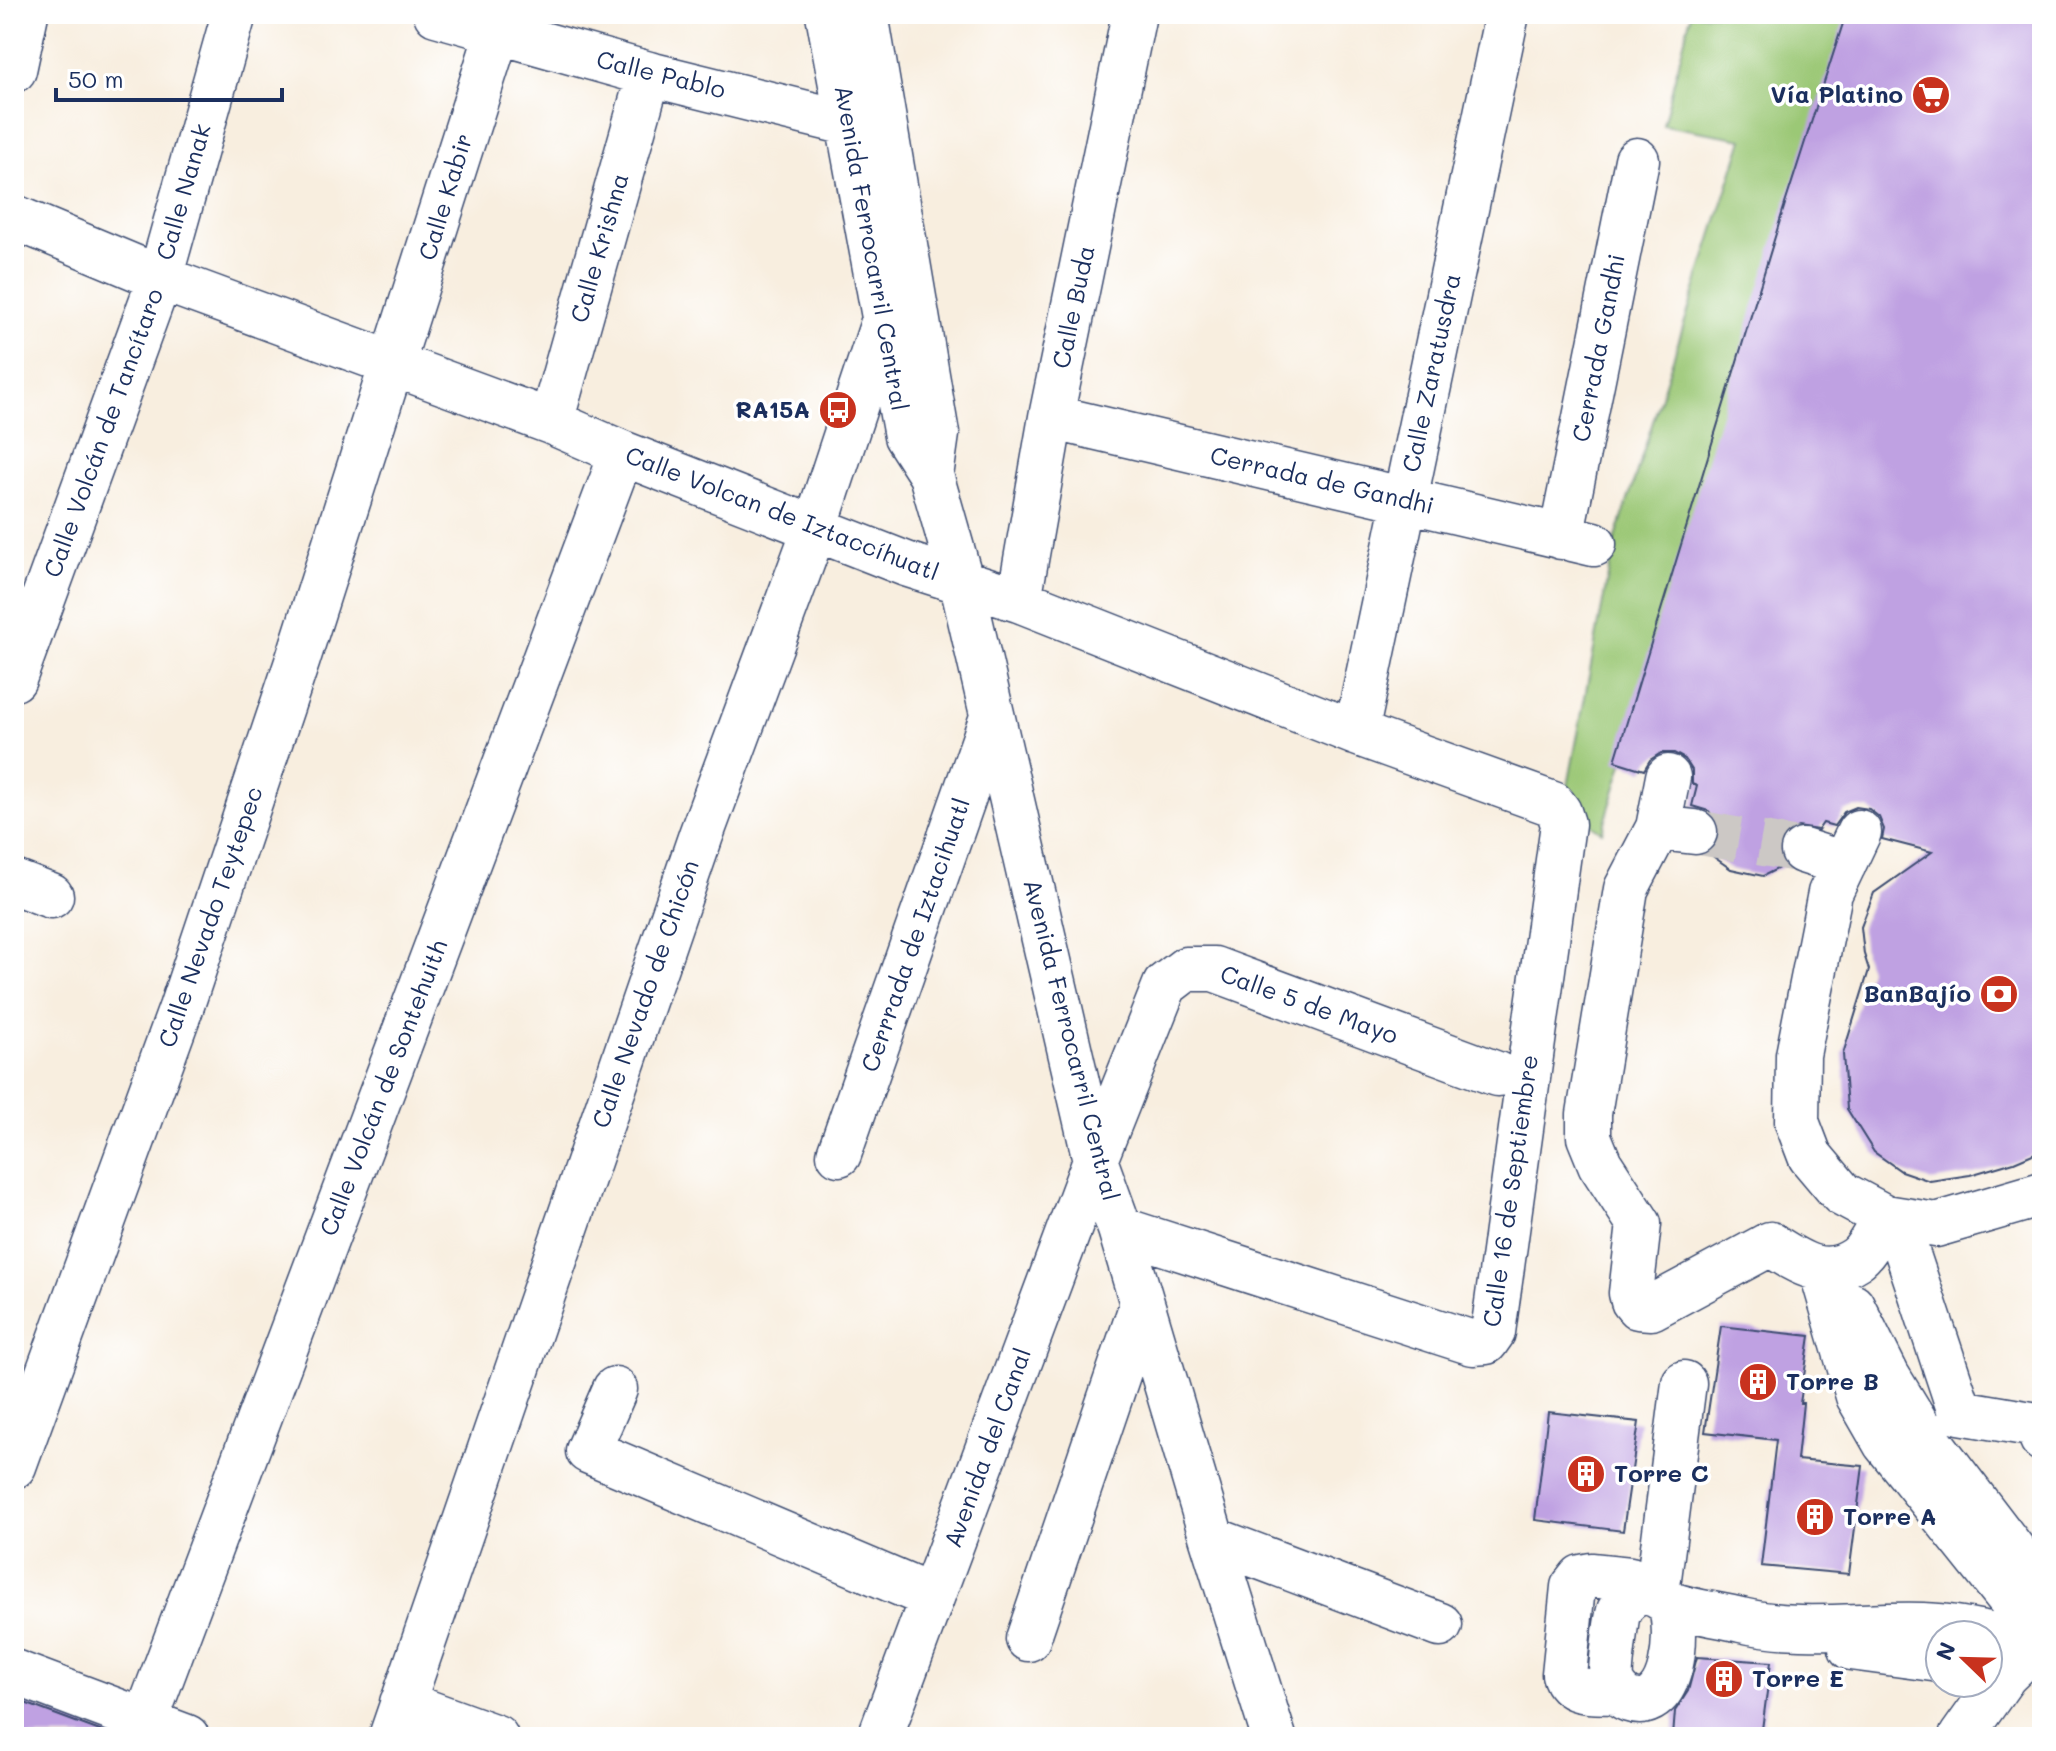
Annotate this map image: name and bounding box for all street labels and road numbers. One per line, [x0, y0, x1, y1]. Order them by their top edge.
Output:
street label: Calle Pablo [594, 43, 729, 105]
street label: Avenida Ferrocarril Central [829, 83, 916, 413]
street label: Calle Nanak [148, 120, 217, 263]
street label: Calle Kabir [411, 129, 479, 264]
street label: Calle Krishna [562, 169, 635, 326]
street label: Calle Buda [1044, 242, 1101, 371]
street label: Cerrada Gandhi [1564, 251, 1631, 444]
street label: Calle Zaratusdra [1394, 271, 1467, 475]
street label: Calle Volcán de Tancítaro [36, 284, 169, 581]
street label: Calle Volcan de Iztaccíhuatl [621, 438, 944, 587]
street label: Cerrada de Gandhi [1207, 439, 1437, 520]
street label: Calle Nevado Teytepec [150, 782, 269, 1051]
street label: Cerrrada de Iztacihuatl [853, 793, 976, 1076]
street label: Calle Nevado de Chicón [584, 855, 705, 1132]
street label: Avenida Ferrocarril Central [1018, 876, 1127, 1203]
street label: Calle Volcán de Sontehuith [312, 935, 453, 1240]
street label: Calle 5 de Mayo [1216, 957, 1403, 1050]
street label: Calle 16 de Septiembre [1475, 1053, 1544, 1329]
street label: Avenida del Canal [936, 1343, 1037, 1552]

